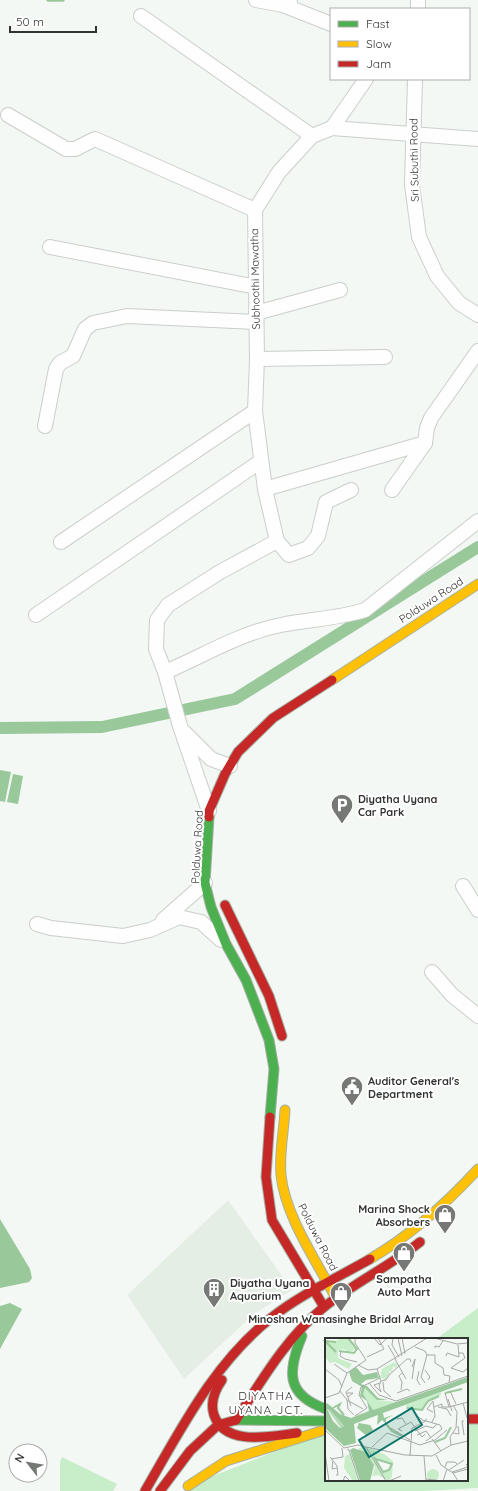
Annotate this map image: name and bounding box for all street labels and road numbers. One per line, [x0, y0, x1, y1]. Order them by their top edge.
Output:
street label: Sri Subuthi Road [406, 118, 422, 202]
street label: Subhoothi Mawatha [247, 228, 263, 330]
street label: Polduwa Road [396, 574, 466, 626]
street label: Polduwa Road [188, 810, 206, 884]
street label: Polduwa Road [295, 1201, 341, 1273]

